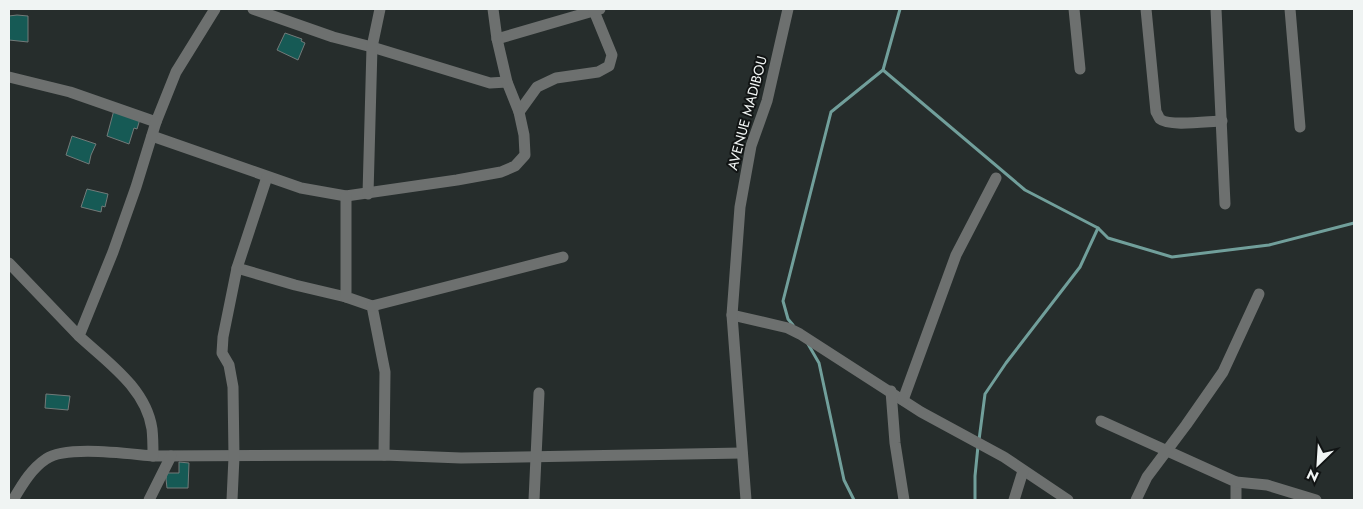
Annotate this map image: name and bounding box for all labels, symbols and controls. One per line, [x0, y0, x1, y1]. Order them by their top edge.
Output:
street label: AVENUE MADIBOU [722, 54, 772, 172]
north arrow [1293, 439, 1343, 489]
text: N [1303, 464, 1322, 487]

